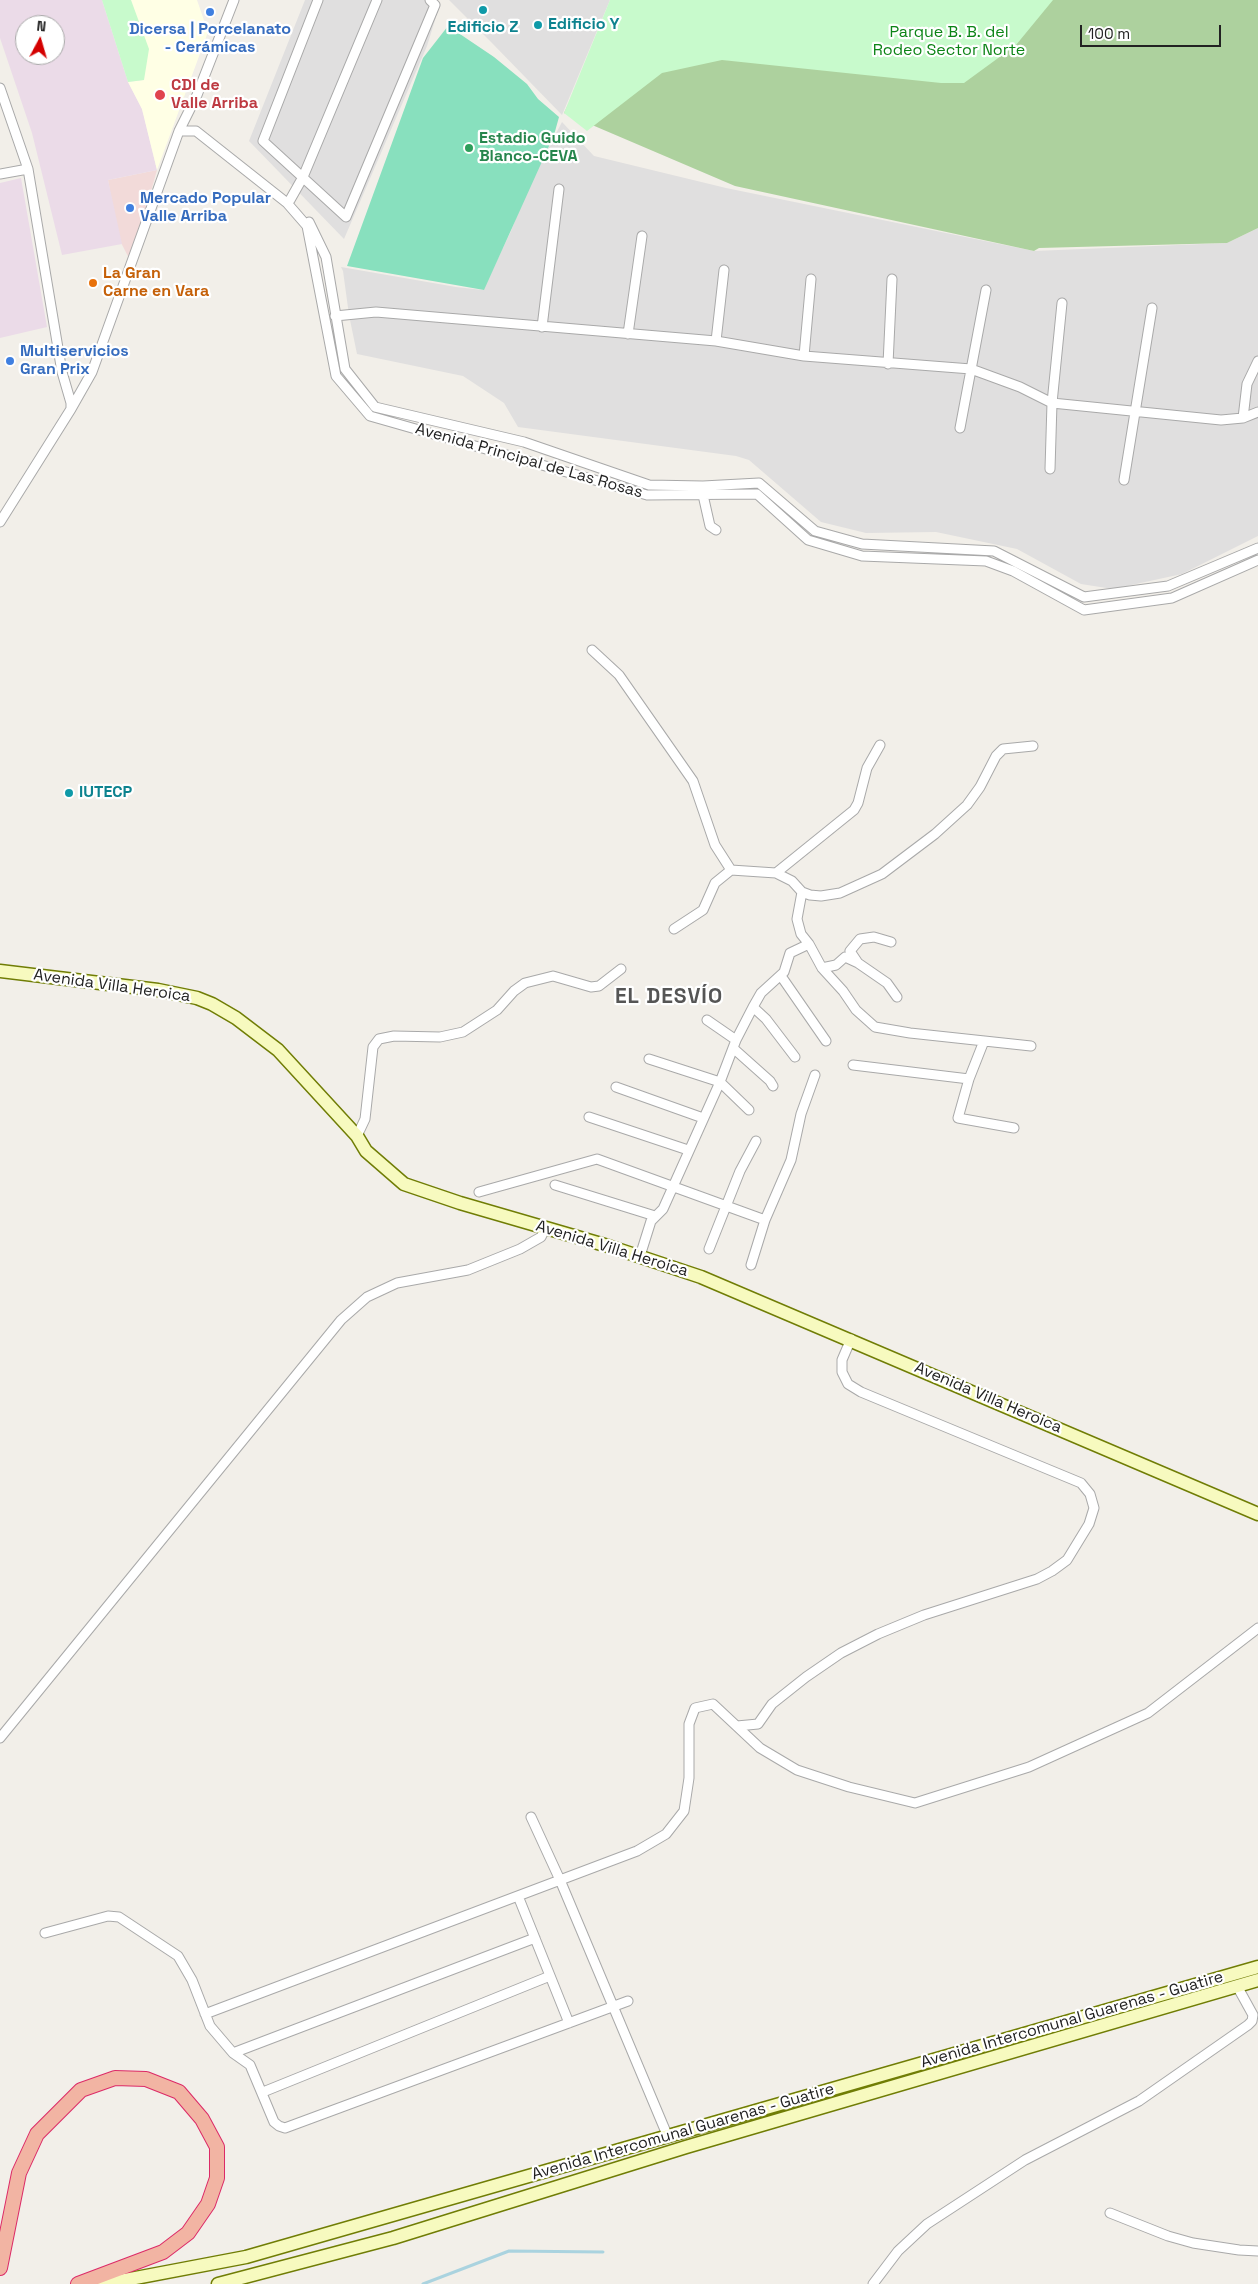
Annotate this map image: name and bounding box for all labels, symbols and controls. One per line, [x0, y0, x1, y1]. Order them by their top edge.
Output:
marker: Edificio Z [477, 4, 489, 16]
marker: Dicersa | Porcelanato - Cerámicas [204, 6, 216, 18]
north arrow [15, 15, 65, 65]
place label: Edificio Y [548, 15, 620, 35]
scale bar [1083, 15, 1224, 47]
text: N [36, 17, 47, 36]
place label: Edificio Z [448, 18, 518, 38]
marker: Edificio Y [532, 19, 544, 31]
place label: Dicersa | Porcelanato - Cerámicas [129, 20, 291, 58]
park label: Parque B. B. del Rodeo Sector Norte [873, 23, 1025, 61]
text: 100 m [1088, 24, 1130, 43]
place label: CDI de Valle Arriba [171, 76, 258, 114]
marker: CDI de Valle Arriba [153, 88, 167, 102]
place label: Estadio Guido Blanco-CEVA [479, 129, 585, 167]
marker: Estadio Guido Blanco-CEVA [463, 142, 475, 154]
place label: Mercado Popular Valle Arriba [140, 189, 271, 227]
marker: Mercado Popular Valle Arriba [124, 202, 136, 214]
place label: La Gran Carne en Vara [103, 264, 209, 302]
marker: La Gran Carne en Vara [87, 277, 99, 289]
place label: Multiservicios Gran Prix [20, 342, 129, 380]
marker: Multiservicios Gran Prix [4, 355, 16, 367]
street label: Avenida Principal de Las Rosas [413, 419, 645, 503]
place label: IUTECP [79, 783, 132, 803]
marker: IUTECP [63, 787, 75, 799]
street label: Avenida Villa Heroica [32, 965, 192, 1007]
district label: EL DESVÍO [614, 984, 724, 1010]
street label: Avenida Villa Heroica [534, 1217, 690, 1281]
street label: Avenida Villa Heroica [911, 1358, 1065, 1438]
street label: Avenida Intercomunal Guarenas - Guatire [919, 1968, 1225, 2072]
street label: Avenida Intercomunal Guarenas - Guatire [530, 2080, 836, 2184]

